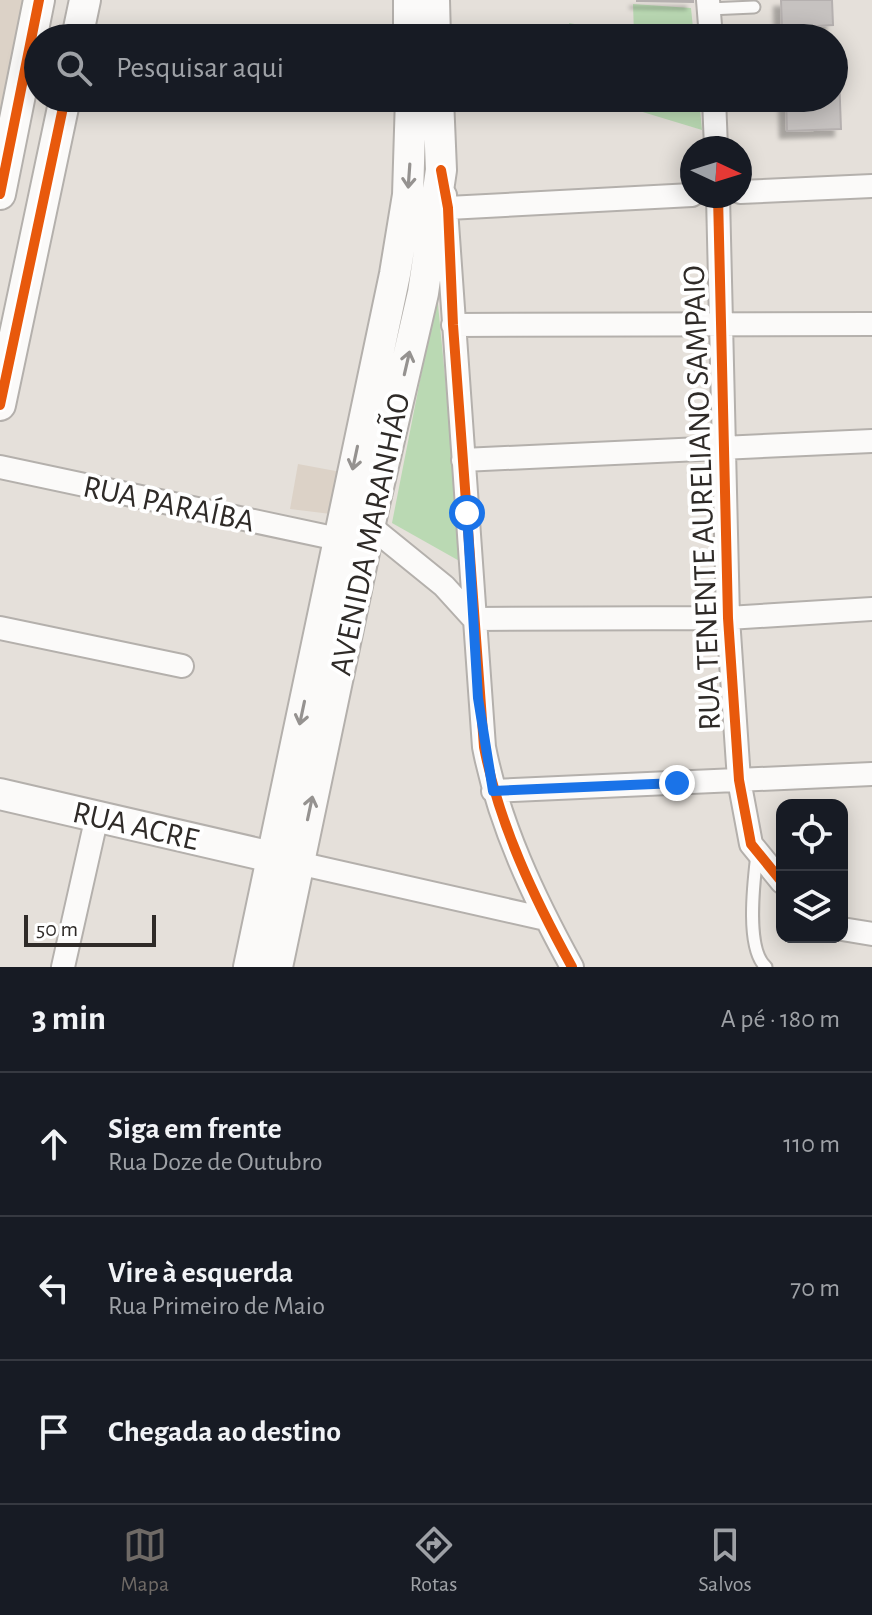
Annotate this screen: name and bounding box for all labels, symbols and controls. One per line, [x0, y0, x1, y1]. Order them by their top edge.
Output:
search box [24, 24, 848, 112]
icon: search [52, 46, 96, 90]
text: Pesquisar aqui [116, 53, 284, 83]
north arrow [680, 136, 752, 208]
one-way arrow [401, 162, 416, 189]
street label: RUA TENENTE AURELIANO SAMPAIO [678, 265, 726, 731]
one-way arrow [400, 350, 415, 376]
street label: AVENIDA MARANHÃO [322, 390, 416, 678]
one-way arrow [346, 445, 361, 471]
street label: RUA PARAÍBA [80, 467, 258, 538]
route start [449, 495, 485, 531]
one-way arrow [294, 700, 309, 725]
route end [659, 765, 695, 801]
street label: RUA ACRE [70, 796, 202, 856]
one-way arrow [303, 796, 318, 822]
map controls [776, 799, 848, 943]
button: locate [776, 799, 848, 871]
button: layers [776, 871, 848, 943]
scale bar [24, 911, 156, 947]
text: 50 m [36, 918, 78, 940]
text: 3 min [32, 1002, 106, 1036]
text: A pé · 180 m [721, 1006, 840, 1032]
text: Siga em frente [108, 1114, 282, 1144]
icon: ahead [32, 1122, 76, 1166]
text: 110 m [783, 1131, 840, 1157]
text: Rua Doze de Outubro [108, 1149, 323, 1175]
text: Vire à esquerda [108, 1258, 293, 1288]
icon: left [32, 1266, 76, 1310]
text: 70 m [790, 1275, 840, 1301]
text: Rua Primeiro de Maio [108, 1293, 325, 1319]
icon: arrive [32, 1410, 76, 1454]
text: Chegada ao destino [108, 1417, 341, 1447]
tab: Mapa [120, 1523, 169, 1597]
tab: Rotas [410, 1523, 457, 1597]
tab: Salvos [698, 1523, 752, 1597]

